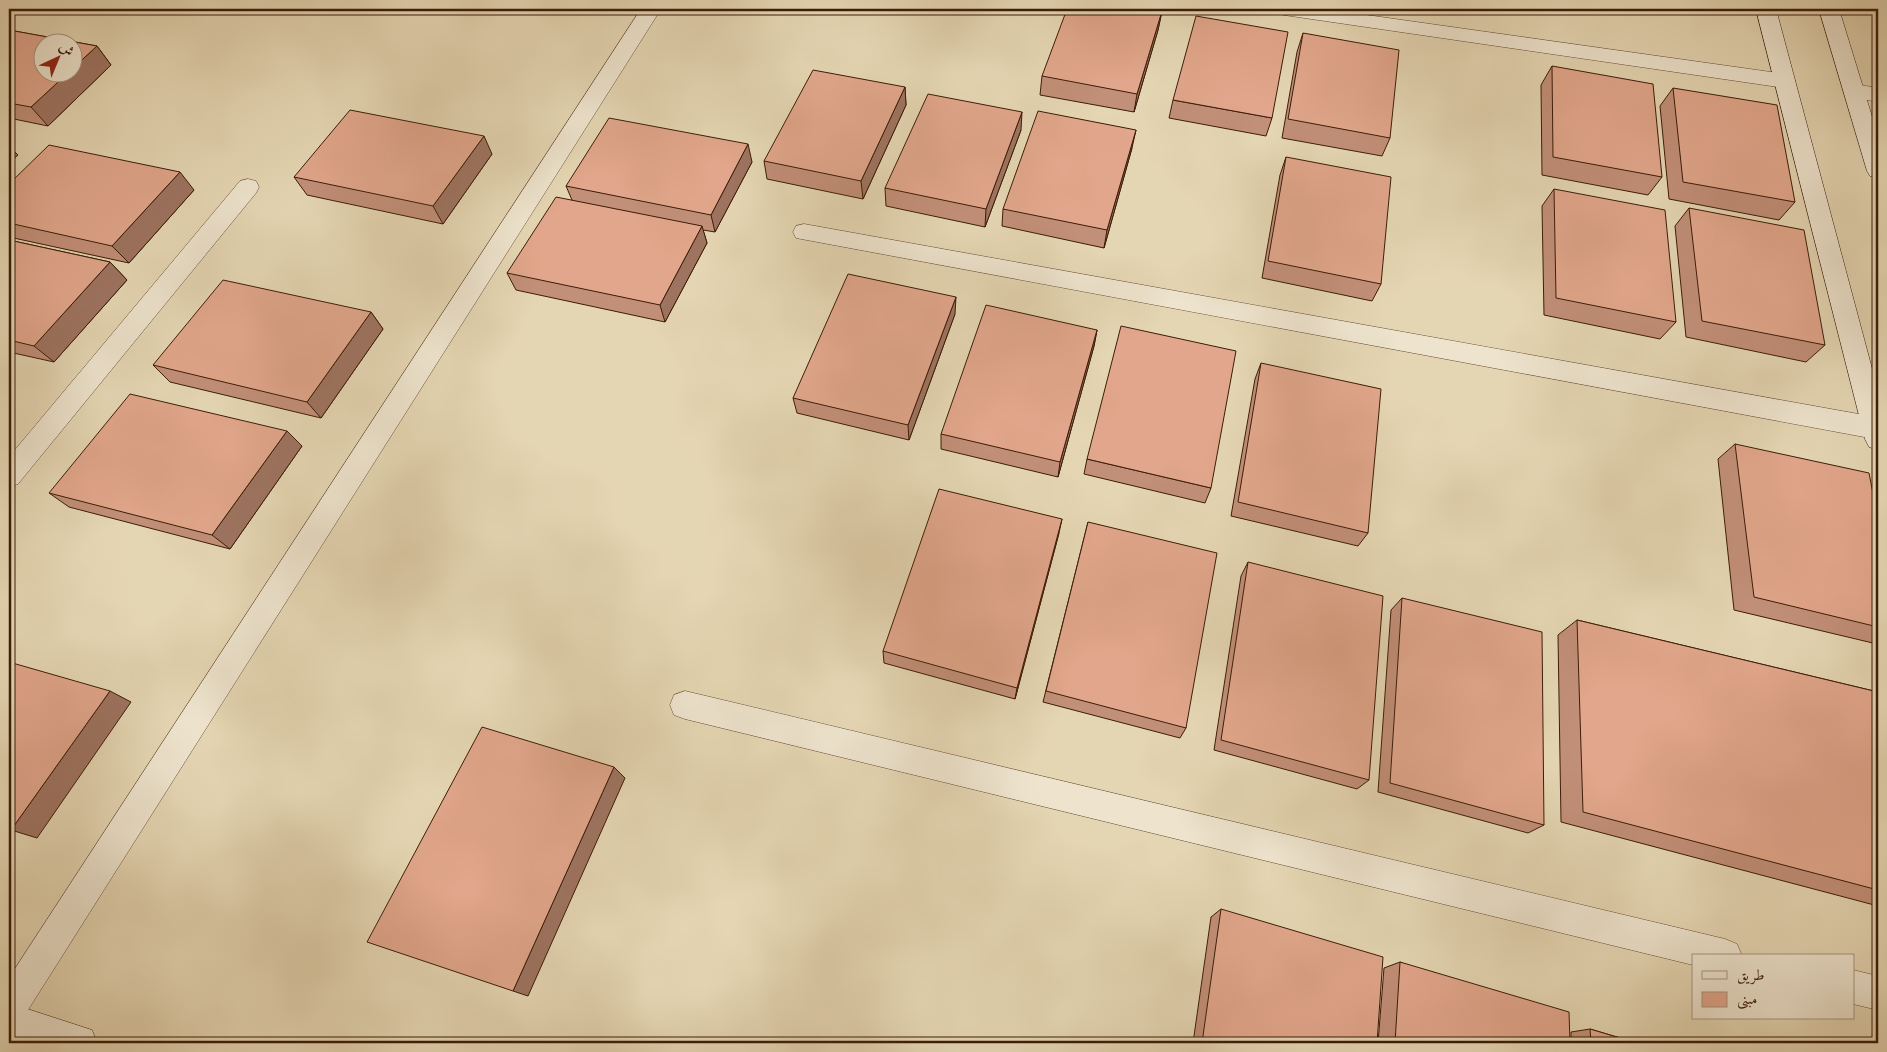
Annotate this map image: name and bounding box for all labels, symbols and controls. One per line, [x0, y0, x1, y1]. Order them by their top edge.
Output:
north arrow [32, 32, 82, 82]
text: ش [55, 37, 78, 61]
legend [1692, 954, 1854, 1020]
text: طريق [1737, 965, 1764, 985]
text: مبنى [1737, 989, 1757, 1010]

